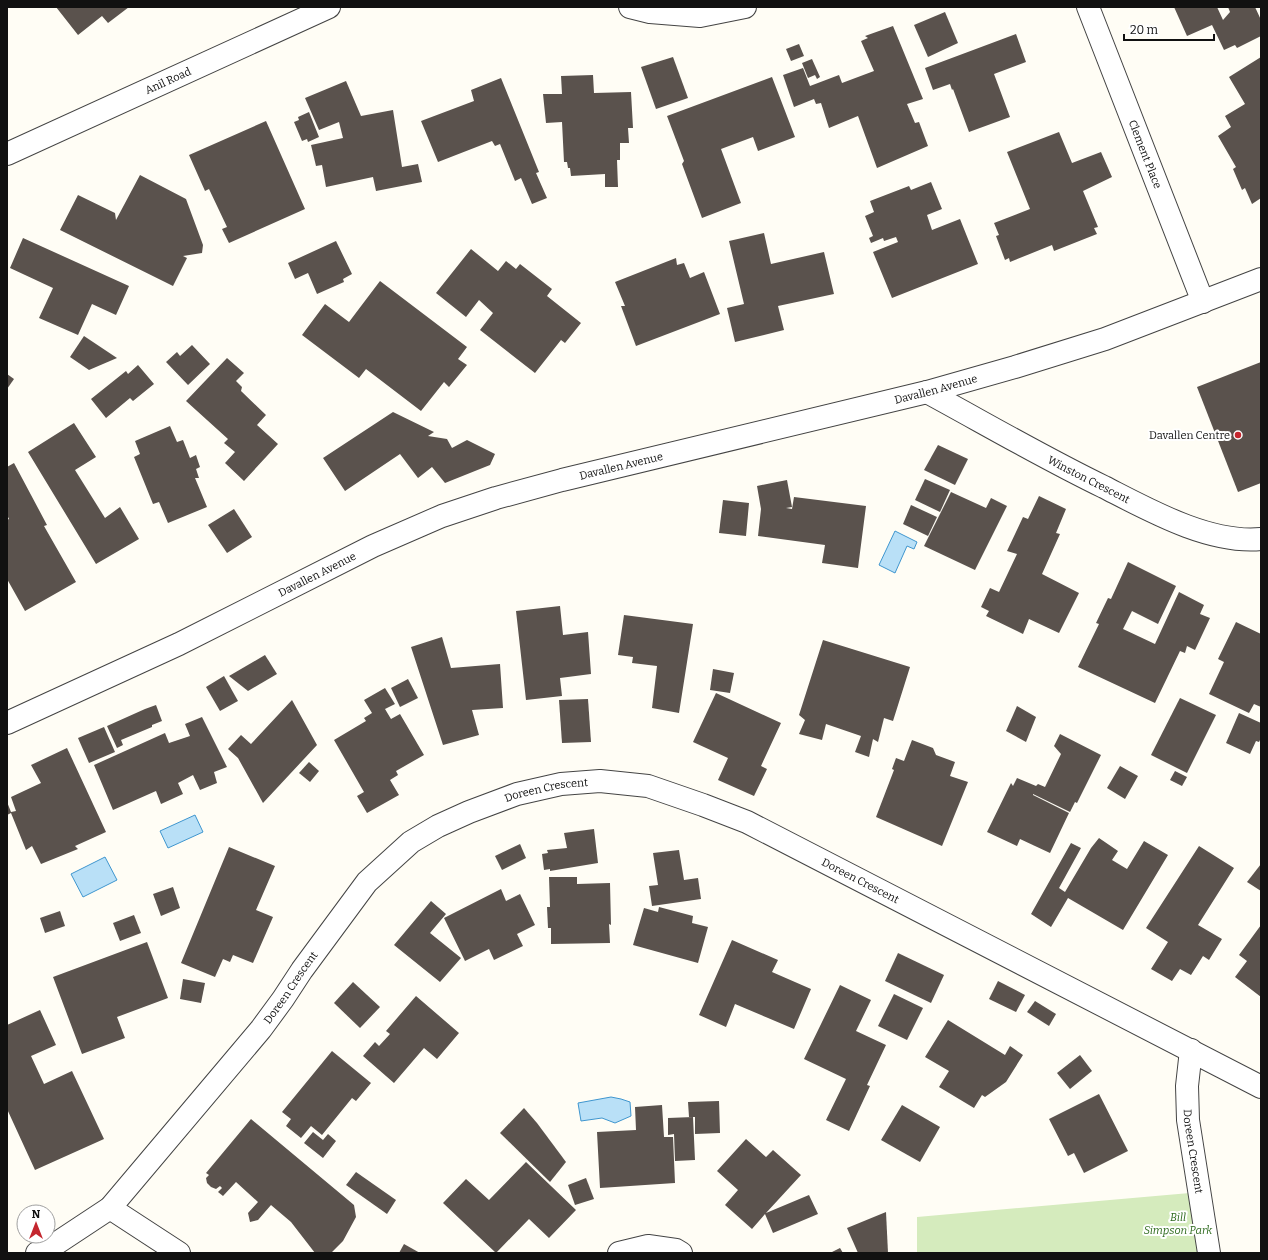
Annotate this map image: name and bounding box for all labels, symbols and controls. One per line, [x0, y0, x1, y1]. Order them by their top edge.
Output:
scale bar [1124, 16, 1214, 42]
text: 20 m [1130, 23, 1159, 37]
street label: Anil Road [143, 64, 193, 97]
street label: Clement Place [1126, 118, 1165, 190]
street label: Davallen Avenue [893, 372, 979, 406]
place label: Davallen Centre [1149, 429, 1230, 442]
marker: Davallen Centre [1233, 430, 1243, 440]
street label: Davallen Avenue [578, 449, 664, 482]
street label: Winston Crescent [1045, 453, 1132, 506]
street label: Davallen Avenue [276, 549, 358, 599]
street label: Doreen Crescent [502, 775, 588, 805]
street label: Doreen Crescent [820, 855, 901, 906]
street label: Doreen Crescent [261, 949, 320, 1026]
street label: Doreen Crescent [1181, 1109, 1206, 1194]
north arrow [16, 1204, 56, 1244]
text: N [32, 1208, 41, 1221]
park label: Bill Simpson Park [1144, 1211, 1213, 1237]

